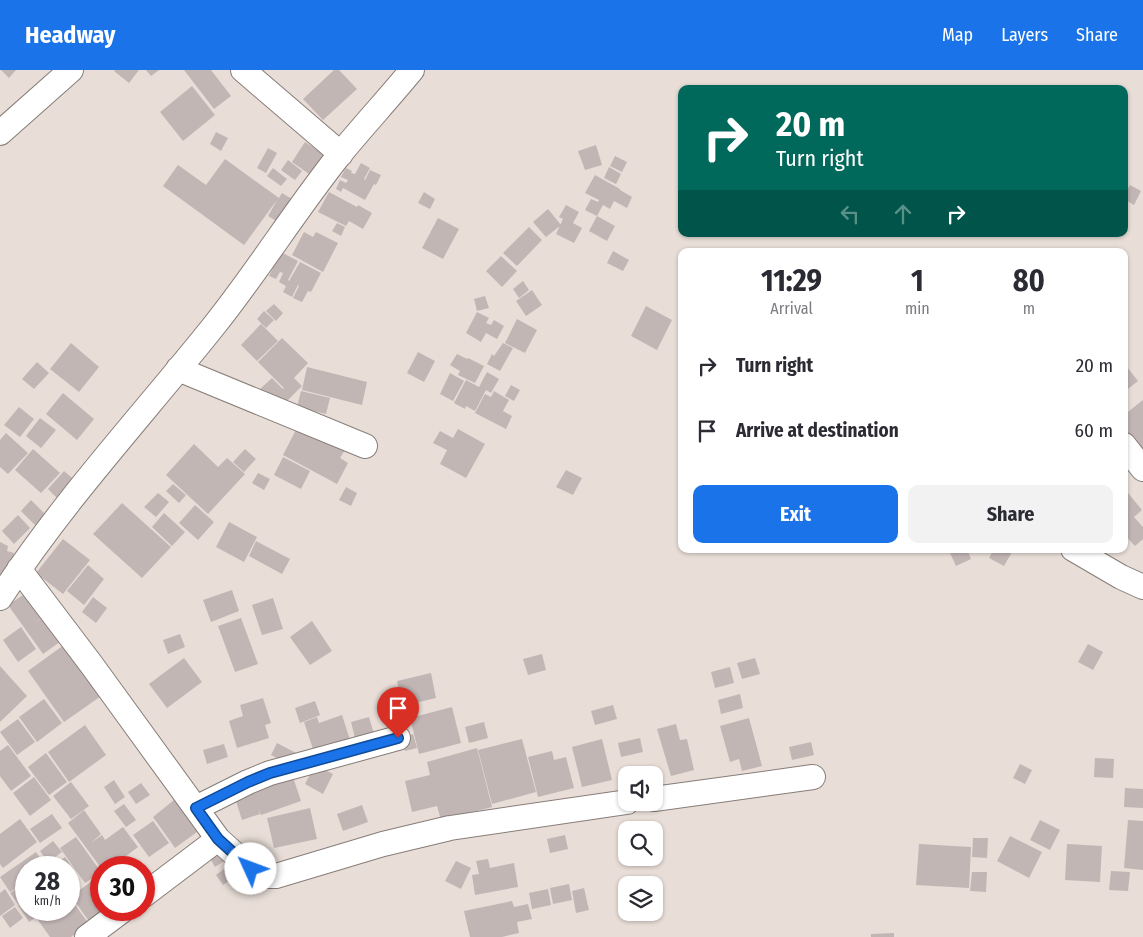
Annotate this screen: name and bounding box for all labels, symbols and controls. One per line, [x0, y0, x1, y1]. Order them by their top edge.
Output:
text: Headway [25, 21, 116, 49]
text: Map [942, 24, 973, 46]
text: Layers [1001, 24, 1048, 46]
text: Share [1076, 24, 1118, 46]
text: 20 m [776, 103, 845, 145]
icon: right [693, 105, 758, 170]
text: Turn right [776, 145, 864, 172]
icon: left [836, 200, 864, 228]
icon: ahead [889, 200, 917, 228]
icon: right [942, 200, 970, 228]
text: 11:29 [761, 263, 822, 299]
text: 1 [911, 263, 924, 299]
text: 80 [1013, 263, 1045, 299]
text: Arrival [770, 299, 813, 318]
text: min [905, 299, 930, 318]
text: m [1023, 299, 1035, 318]
icon: right [693, 352, 721, 380]
text: Turn right [736, 354, 813, 377]
text: 20 m [1076, 354, 1113, 377]
icon: arrive [693, 417, 721, 445]
text: Arrive at destination [736, 419, 899, 442]
text: 60 m [1075, 419, 1113, 442]
button: Exit [693, 485, 898, 543]
button: Share [908, 485, 1113, 543]
pin [377, 687, 419, 738]
icon: arrive [384, 694, 412, 722]
map controls [618, 766, 663, 921]
button: sound [618, 766, 663, 811]
button: search [618, 821, 663, 866]
position arrow [224, 842, 276, 894]
speed limit sign: 30 [90, 856, 155, 921]
text: 28 [35, 867, 60, 897]
button: layers [618, 876, 663, 921]
text: km/h [34, 894, 61, 908]

